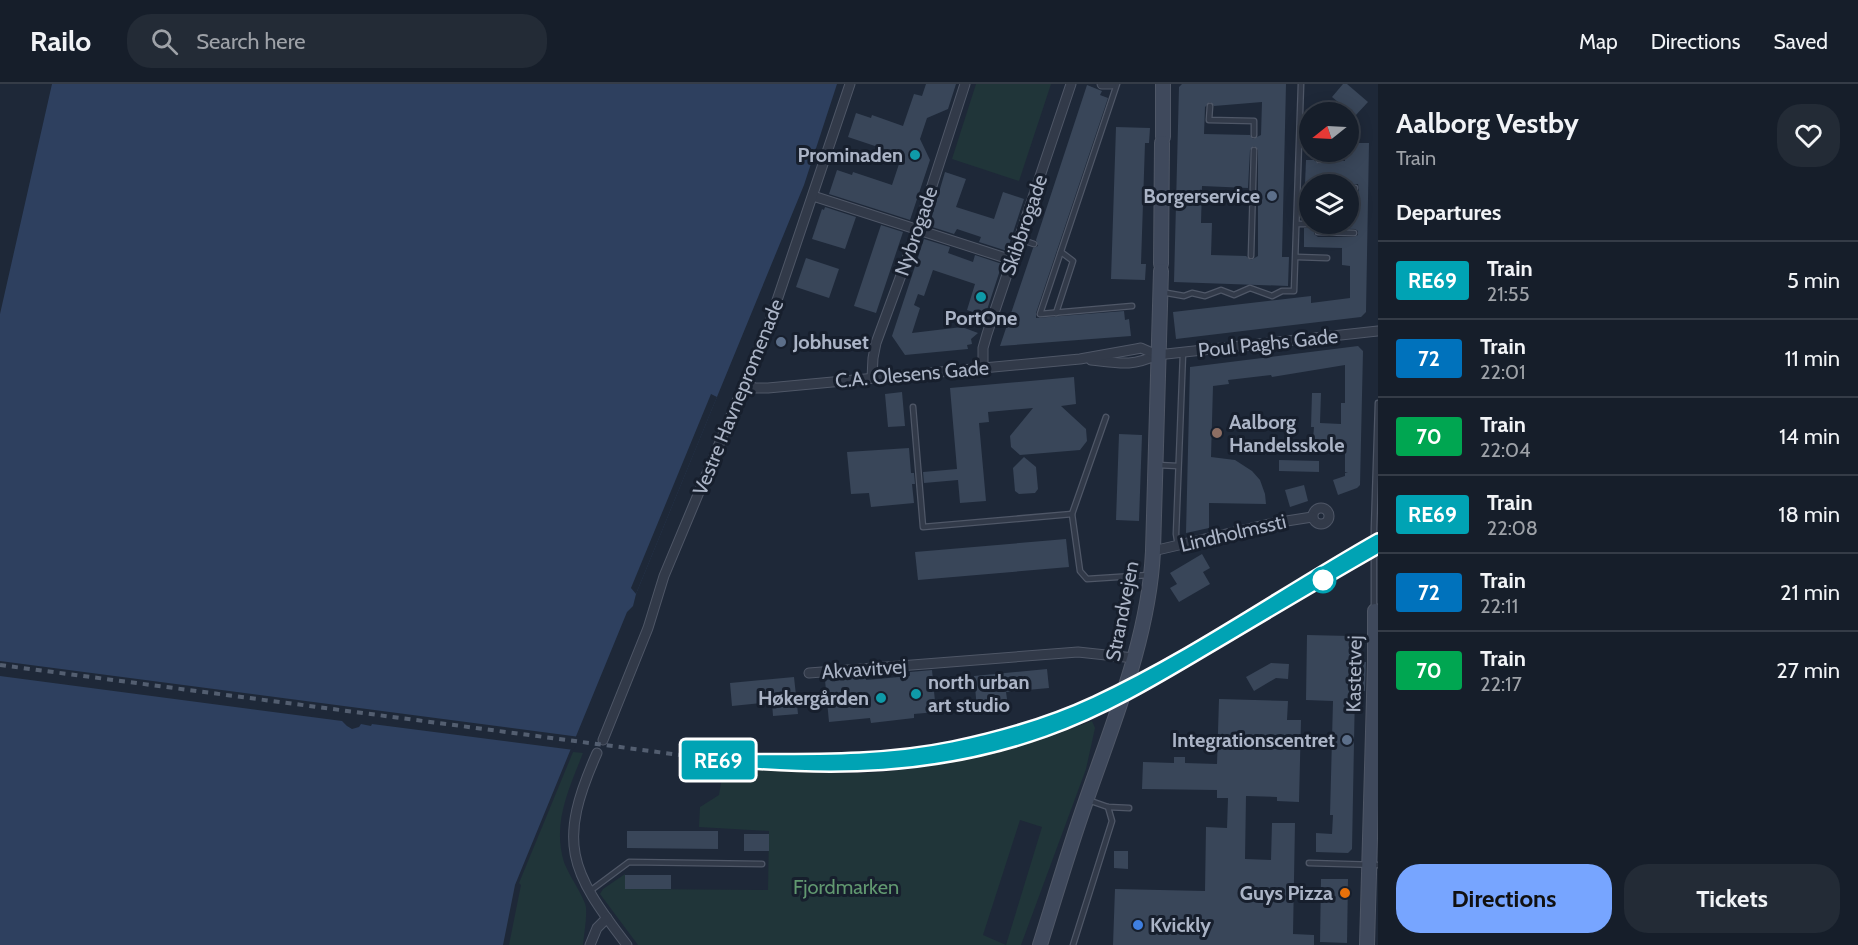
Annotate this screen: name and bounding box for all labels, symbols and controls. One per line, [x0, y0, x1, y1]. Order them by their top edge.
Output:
search box [127, 14, 547, 68]
text: Railo [30, 24, 91, 58]
icon: search [148, 25, 181, 58]
text: Search here [196, 28, 306, 55]
text: Map [1579, 29, 1618, 54]
text: Directions [1651, 29, 1740, 54]
text: Saved [1773, 29, 1828, 54]
north arrow [1299, 102, 1359, 162]
map controls [1299, 102, 1359, 234]
button: heart [1777, 104, 1840, 167]
text: Aalborg Vestby [1396, 106, 1579, 140]
place label: Prominaden [797, 143, 903, 167]
text: Train [1396, 146, 1436, 170]
marker: Prominaden [908, 148, 922, 162]
street label: Skibbrogade [996, 171, 1052, 279]
button: layers [1299, 174, 1359, 234]
street label: Nybrogade [890, 183, 942, 279]
place label: Borgerservice [1143, 184, 1260, 208]
marker: Borgerservice [1265, 189, 1279, 203]
text: Departures [1396, 199, 1501, 226]
text: Train [1487, 255, 1533, 282]
text: 5 min [1787, 267, 1840, 294]
text: RE69 [1408, 268, 1457, 293]
text: 21:55 [1487, 282, 1530, 306]
marker: PortOne [974, 290, 988, 304]
street label: Vestre Havnepromenade [688, 295, 788, 499]
place label: PortOne [945, 306, 1017, 330]
street label: Poul Paghs Gade [1197, 324, 1339, 362]
place label: Jobhuset [792, 330, 869, 354]
text: Train [1480, 333, 1526, 360]
marker: Jobhuset [774, 335, 788, 349]
text: 11 min [1784, 345, 1840, 372]
text: 72 [1418, 346, 1440, 371]
street label: C.A. Olesens Gade [834, 355, 990, 393]
text: 22:01 [1480, 360, 1526, 384]
place label: Aalborg Handelsskole [1229, 410, 1344, 457]
text: Train [1480, 411, 1526, 438]
text: 14 min [1779, 423, 1840, 450]
text: 70 [1416, 424, 1442, 449]
marker: Aalborg Handelsskole [1210, 426, 1224, 440]
text: 22:04 [1480, 438, 1531, 462]
text: Train [1487, 489, 1533, 516]
text: 18 min [1778, 501, 1840, 528]
text: RE69 [1408, 502, 1457, 527]
street label: Lindholmssti [1178, 509, 1288, 557]
text: 22:08 [1487, 516, 1538, 540]
street label: Strandvejen [1101, 559, 1143, 663]
unlabelled marker [1310, 567, 1336, 593]
text: Train [1480, 567, 1526, 594]
text: 21 min [1780, 579, 1840, 606]
text: 72 [1418, 580, 1440, 605]
text: 22:11 [1480, 594, 1518, 618]
street label: Kastetvej [1341, 635, 1367, 713]
text: Train [1480, 645, 1526, 672]
street label: Akvavitvej [821, 654, 907, 684]
text: 27 min [1776, 657, 1840, 684]
text: 70 [1416, 658, 1442, 683]
place label: north urban art studio [928, 670, 1030, 717]
text: 22:17 [1480, 672, 1522, 696]
place label: Høkergården [758, 686, 869, 710]
marker: north urban art studio [909, 687, 923, 701]
marker: Høkergården [874, 691, 888, 705]
place label: Integrationscentret [1172, 728, 1335, 752]
marker: Integrationscentret [1340, 733, 1354, 747]
line badge: RE69 [676, 740, 760, 780]
text: RE69 [694, 748, 742, 773]
button: Directions [1396, 864, 1612, 933]
button: Tickets [1624, 864, 1840, 933]
park label: Fjordmarken [793, 875, 899, 899]
place label: Guys Pizza [1240, 881, 1333, 905]
marker: Guys Pizza [1338, 886, 1352, 900]
place label: Kvickly [1150, 913, 1211, 937]
marker: Kvickly [1131, 918, 1145, 932]

